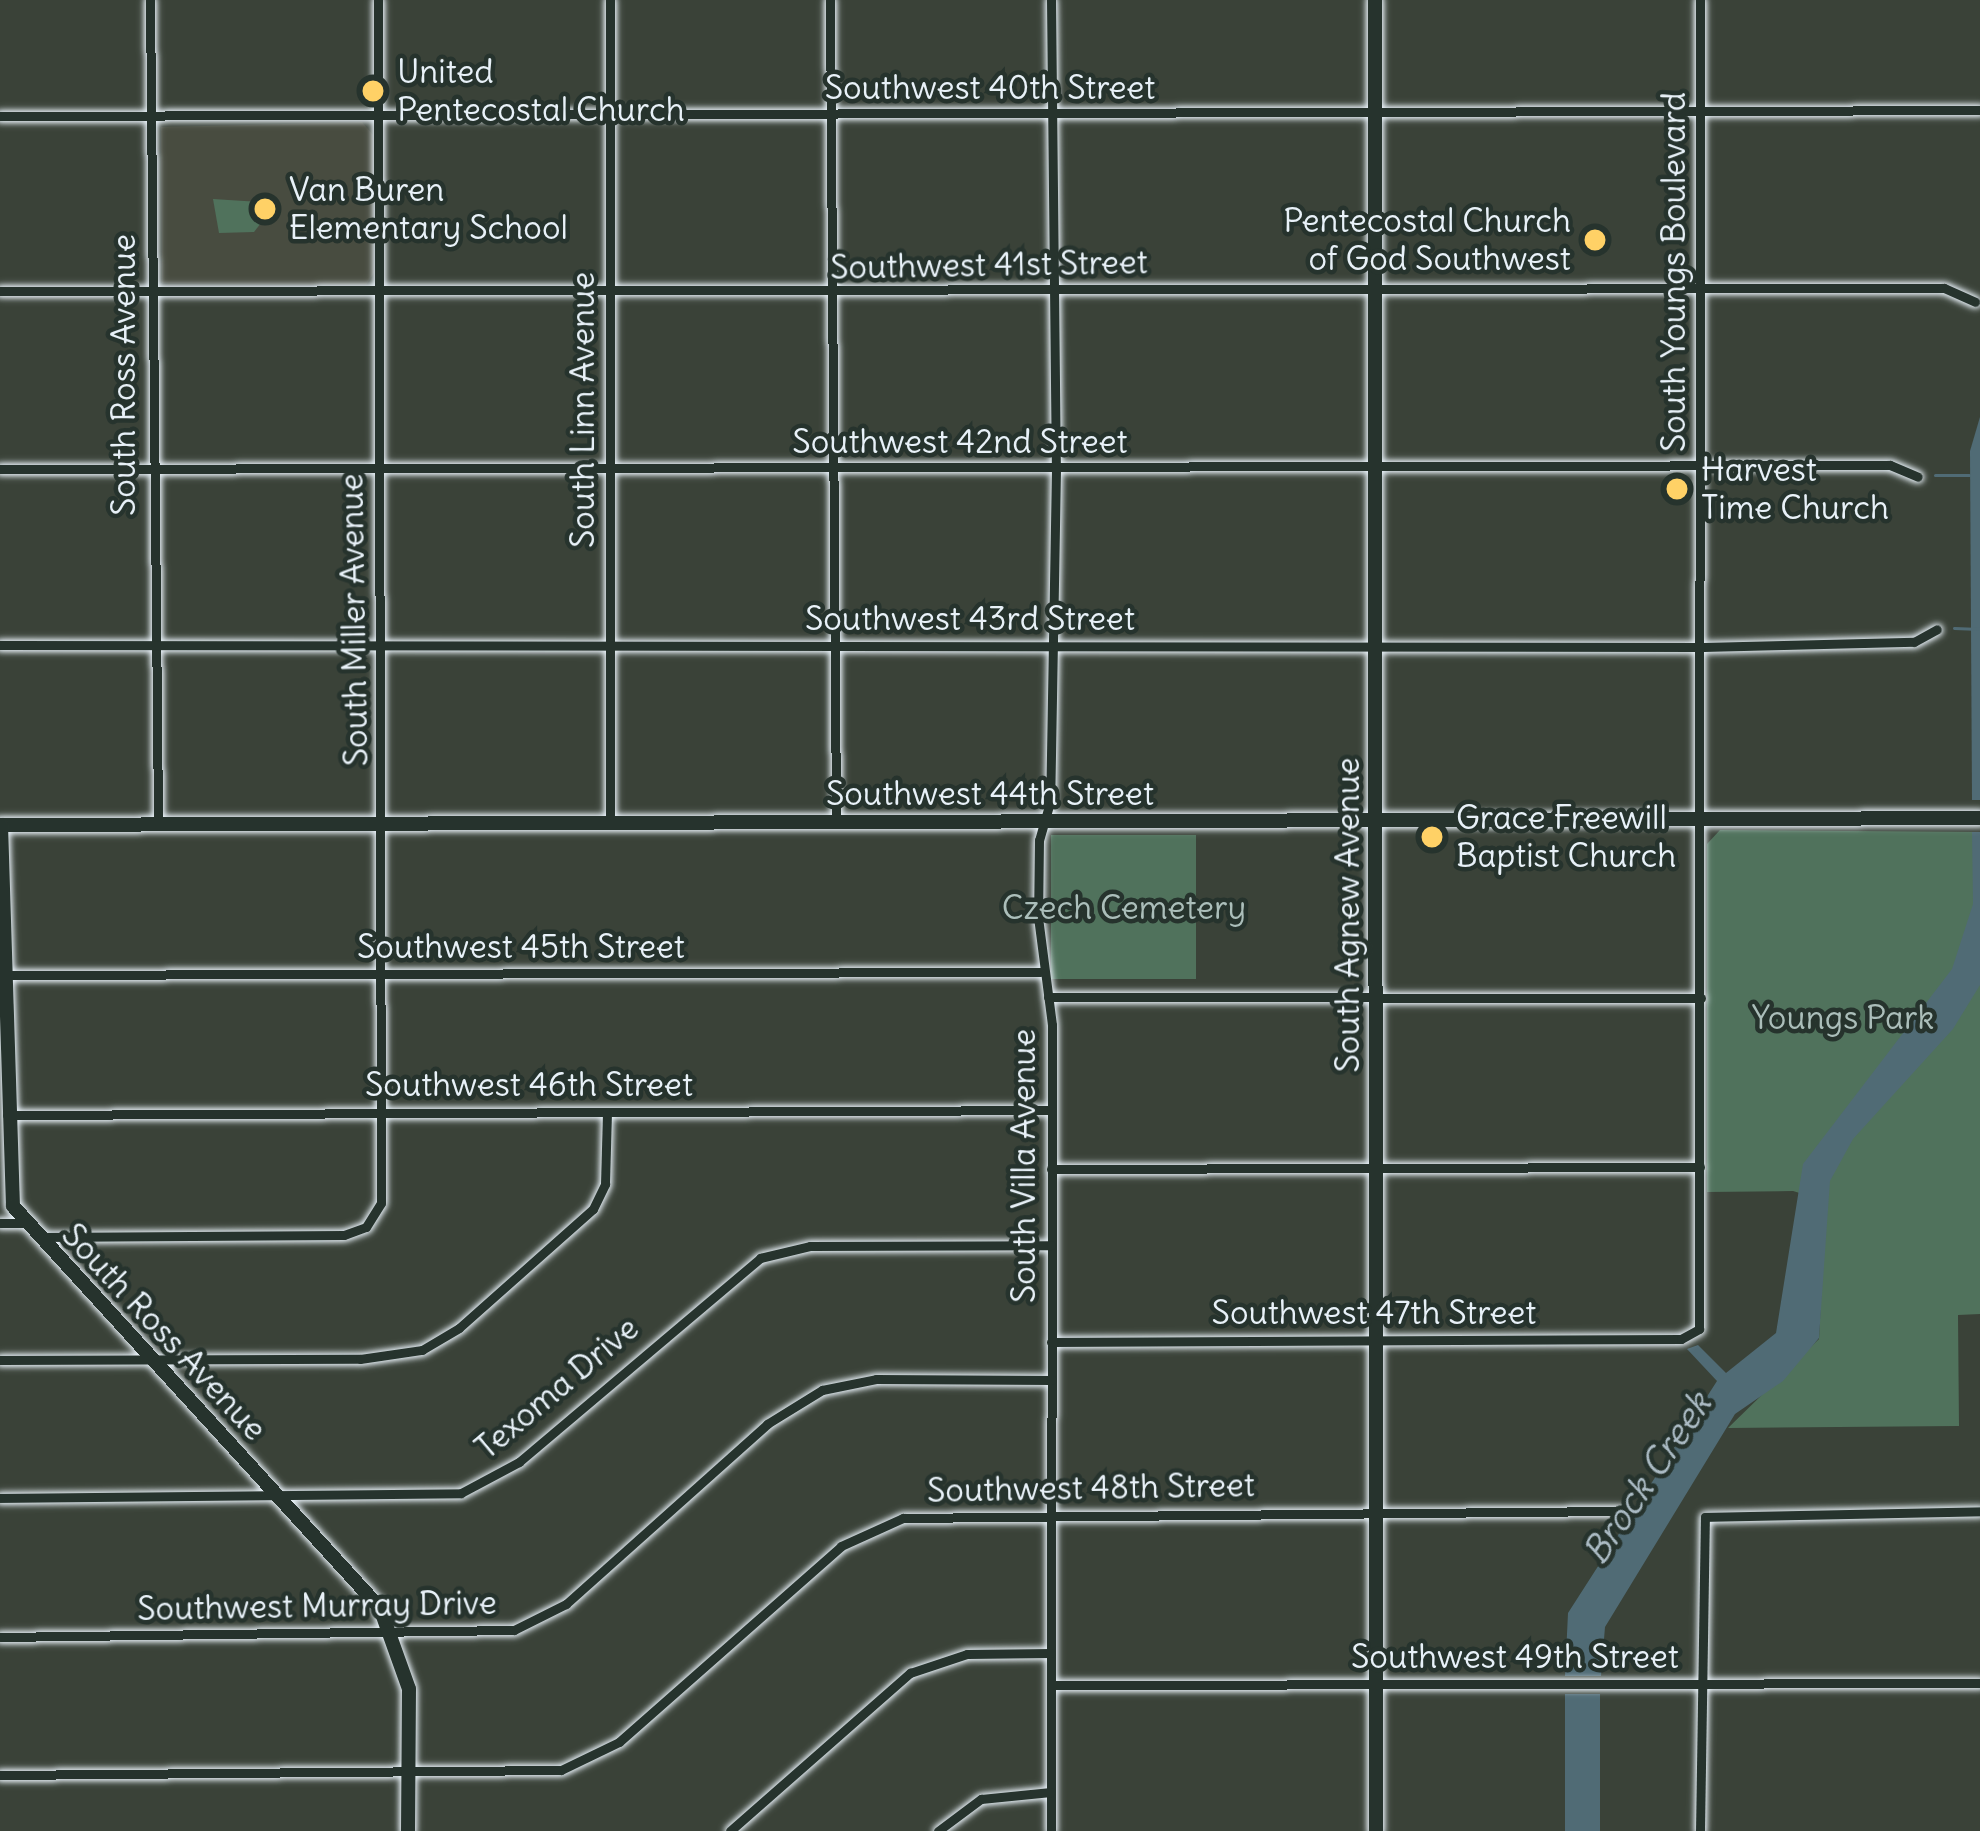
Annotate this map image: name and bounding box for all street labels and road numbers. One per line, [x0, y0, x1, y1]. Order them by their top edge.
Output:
street label: Southwest 40th Street [825, 68, 1155, 108]
street label: South Youngs Boulevard [1654, 92, 1694, 452]
street label: South Ross Avenue [104, 234, 144, 516]
street label: Southwest 41st Street [830, 242, 1148, 288]
street label: South Linn Avenue [563, 272, 603, 548]
street label: Southwest 42nd Street [792, 422, 1128, 462]
street label: South Miller Avenue [332, 473, 376, 767]
street label: Southwest 43rd Street [805, 599, 1135, 639]
street label: South Agnew Avenue [1328, 757, 1368, 1073]
street label: Southwest 44th Street [826, 774, 1154, 814]
street label: Southwest 45th Street [357, 927, 685, 967]
street label: South Villa Avenue [1004, 1029, 1044, 1303]
street label: Southwest 46th Street [365, 1065, 693, 1105]
street label: South Ross Avenue [53, 1215, 275, 1449]
street label: Southwest 47th Street [1212, 1293, 1536, 1333]
street label: Texoma Drive [467, 1308, 647, 1468]
street label: Southwest 48th Street [927, 1465, 1255, 1511]
street label: Southwest Murray Drive [137, 1583, 497, 1629]
street label: Southwest 49th Street [1351, 1637, 1679, 1677]

